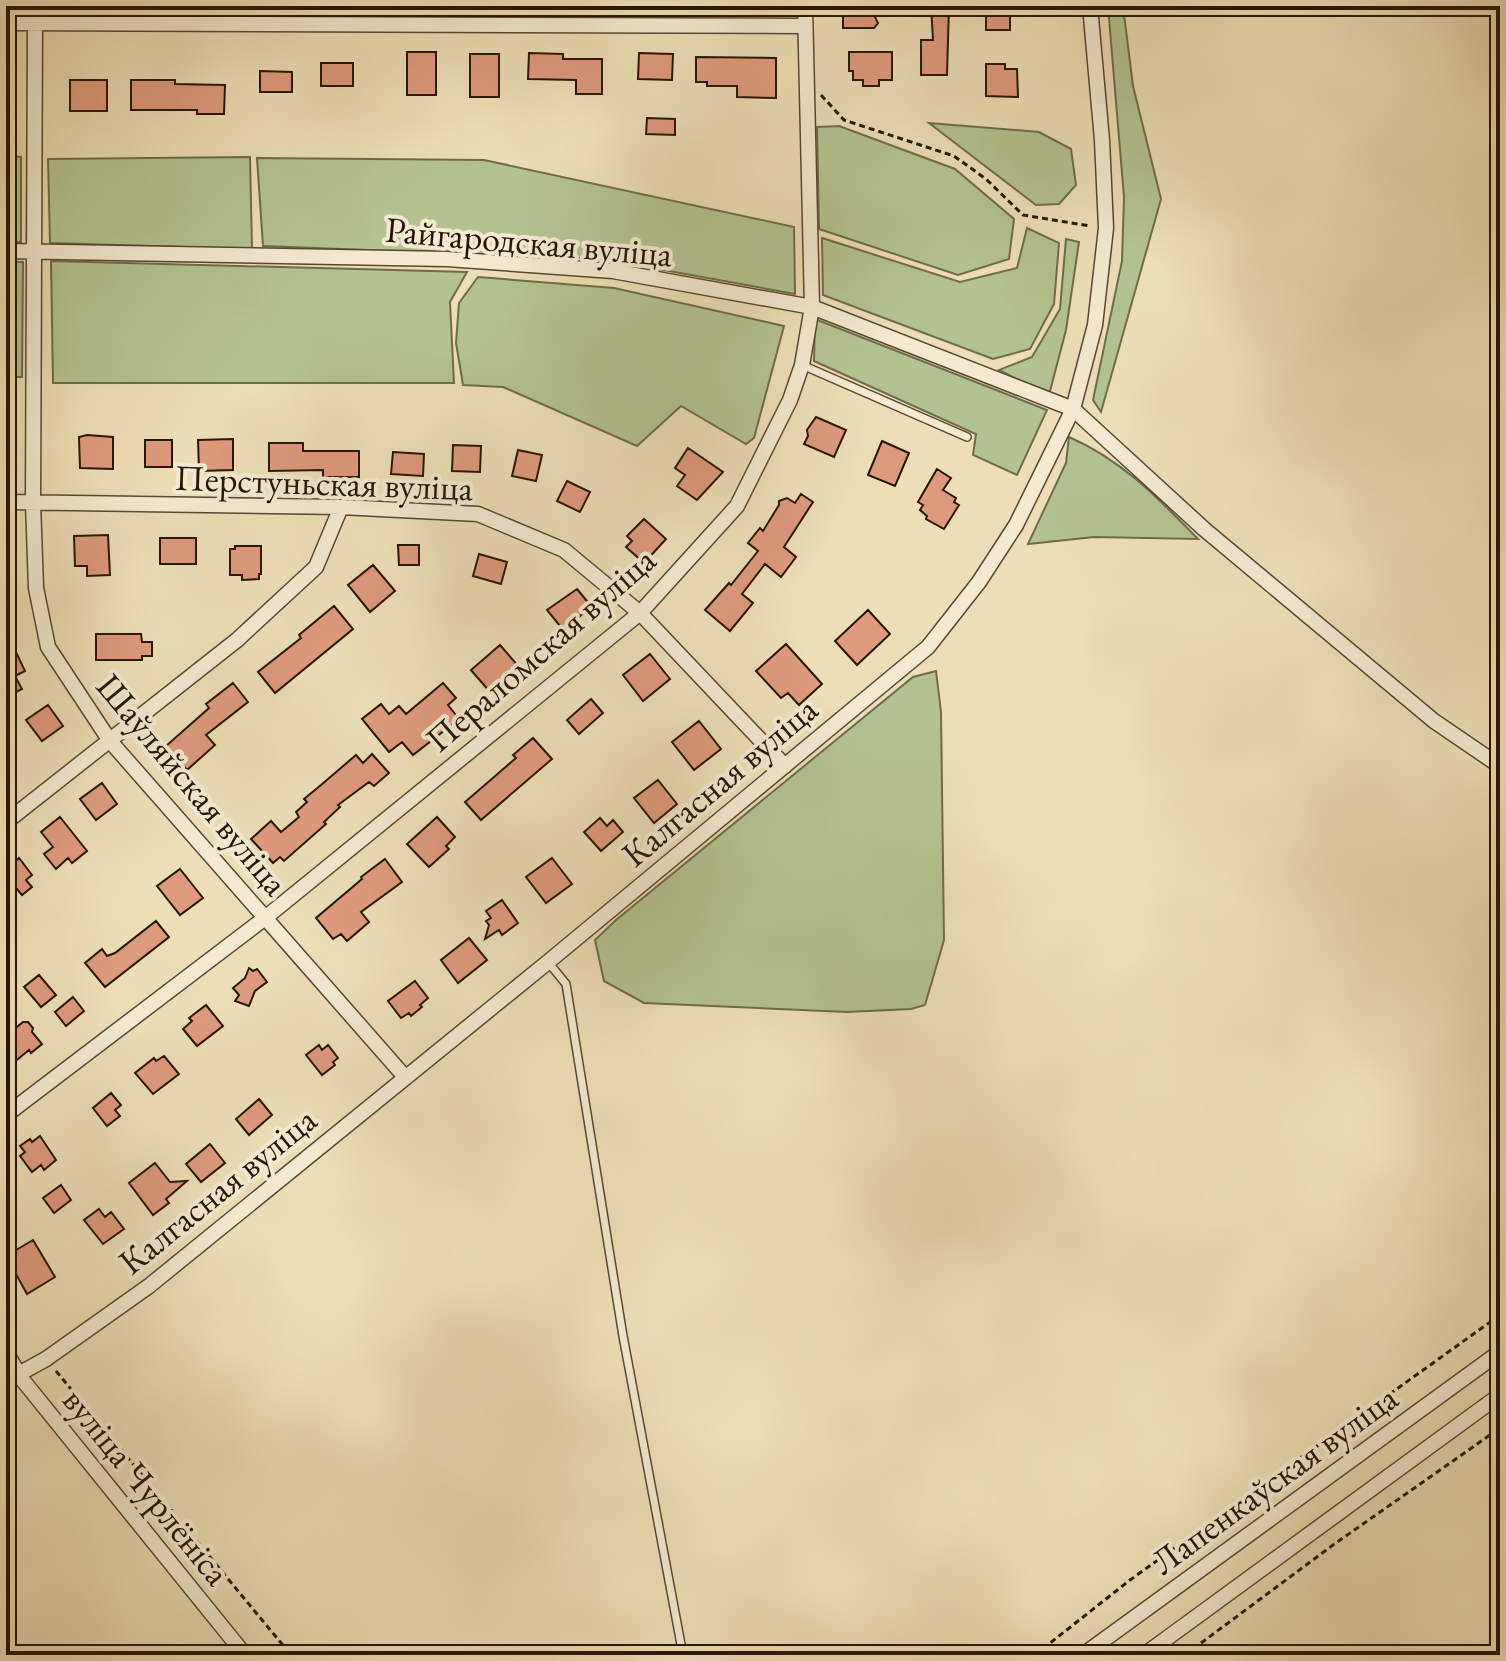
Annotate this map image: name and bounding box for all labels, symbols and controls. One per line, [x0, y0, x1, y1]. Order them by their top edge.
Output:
street label: Райгародская вуліца [384, 206, 675, 277]
street label: Перстуньская вуліца [174, 454, 474, 511]
street label: Пераломская вуліца [415, 536, 666, 762]
street label: Шаўляйская вуліца [86, 664, 300, 905]
street label: Калгасная вуліца [612, 685, 827, 877]
street label: Калгасная вуліца [109, 1096, 327, 1285]
street label: Лапенкаўская вуліца [1142, 1374, 1407, 1585]
street label: вуліца Чурлёніса [52, 1378, 241, 1595]

